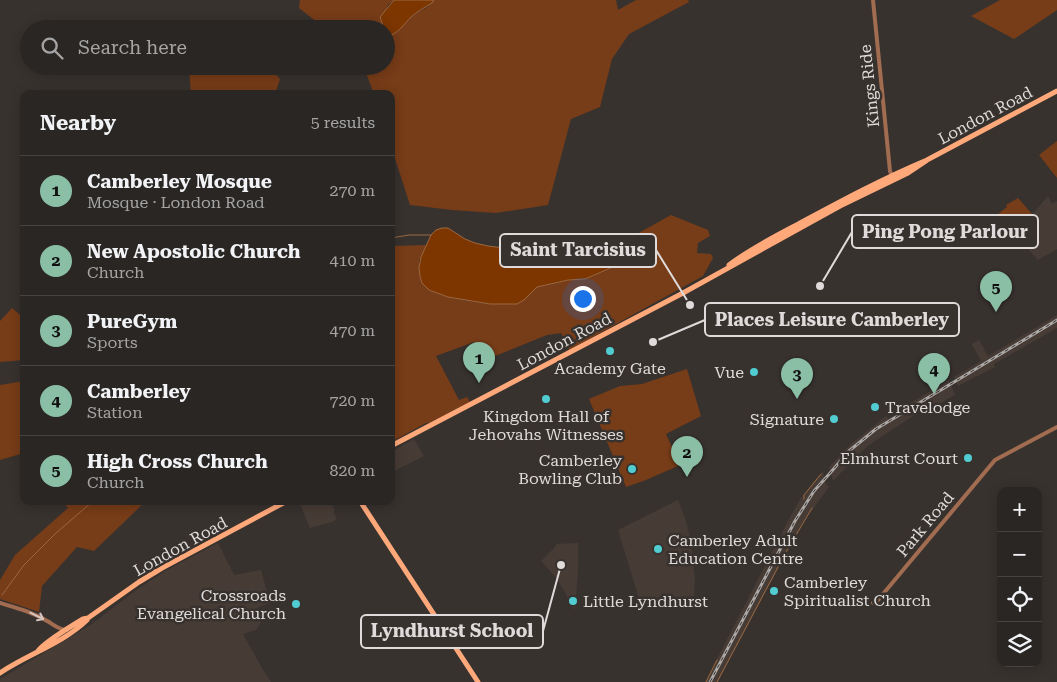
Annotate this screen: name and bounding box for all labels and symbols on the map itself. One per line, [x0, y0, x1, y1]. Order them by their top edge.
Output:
street label: Kings Ride [856, 43, 883, 128]
street label: London Road [935, 83, 1036, 148]
callout: Ping Pong Parlour [852, 215, 1038, 248]
text: Ping Pong Parlour [862, 221, 1028, 242]
callout: Saint Tarcisius [500, 234, 656, 267]
text: Saint Tarcisius [510, 239, 646, 260]
pin: 5 [980, 271, 1012, 312]
your location [570, 286, 596, 312]
callout: Places Leisure Camberley [705, 303, 959, 336]
street label: London Road [514, 309, 615, 374]
text: Places Leisure Camberley [715, 309, 949, 330]
pin: 1 [463, 342, 495, 383]
marker: Academy Gate [604, 345, 616, 357]
pin: 4 [918, 353, 950, 394]
pin: 3 [781, 358, 813, 399]
place label: Academy Gate [554, 359, 666, 378]
place label: Vue [714, 363, 744, 382]
marker: Vue [748, 366, 760, 378]
marker: Kingdom Hall of Jehovahs Witnesses [540, 393, 552, 405]
place label: Travelodge [885, 398, 971, 417]
marker: Travelodge [869, 401, 881, 413]
place label: Kingdom Hall of Jehovahs Witnesses [469, 407, 624, 444]
place label: Signature [750, 410, 824, 429]
marker: Signature [828, 413, 840, 425]
pin: 2 [671, 436, 703, 477]
place label: Elmhurst Court [840, 449, 958, 468]
place label: Camberley Bowling Club [518, 451, 623, 488]
marker: Elmhurst Court [962, 452, 974, 464]
marker: Camberley Bowling Club [626, 463, 638, 475]
street label: Park Road [893, 488, 958, 561]
street label: London Road [130, 513, 230, 580]
place label: Camberley Adult Education Centre [668, 531, 803, 568]
marker: Camberley Adult Education Centre [652, 543, 664, 555]
place label: Camberley Spiritualist Church [784, 573, 931, 610]
marker: Camberley Spiritualist Church [768, 585, 780, 597]
place label: Crossroads Evangelical Church [137, 586, 286, 623]
place label: Little Lyndhurst [583, 592, 708, 611]
marker: Little Lyndhurst [567, 595, 579, 607]
marker: Crossroads Evangelical Church [290, 598, 302, 610]
one-way arrow [29, 611, 44, 621]
callout: Lyndhurst School [361, 615, 543, 648]
text: Lyndhurst School [371, 620, 533, 641]

